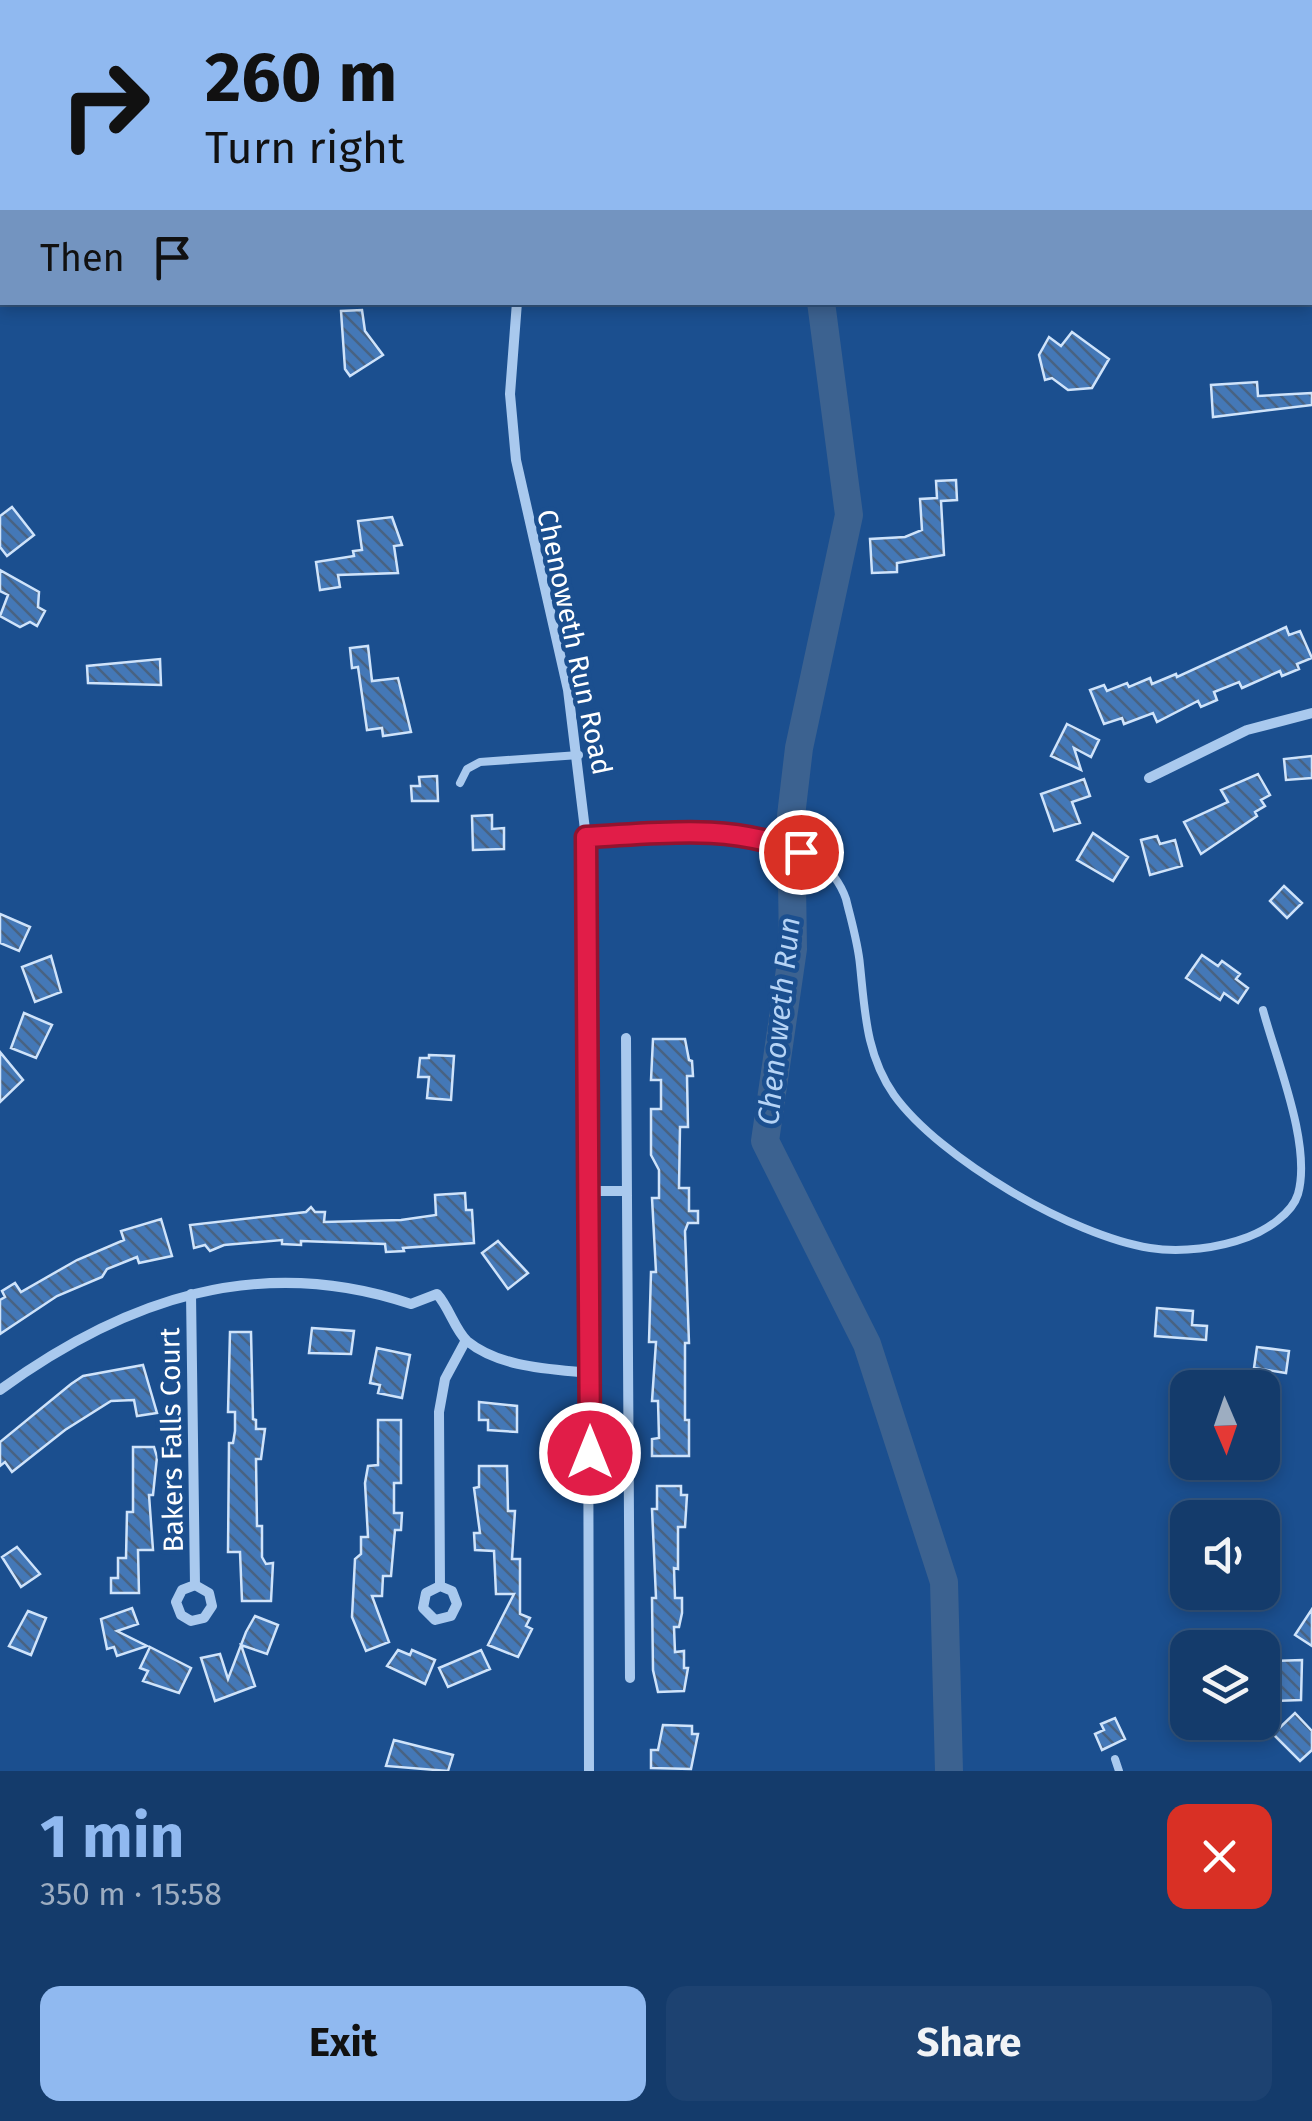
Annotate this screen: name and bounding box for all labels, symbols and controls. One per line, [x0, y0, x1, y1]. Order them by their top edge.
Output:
text: 260 m [205, 36, 397, 120]
icon: right [40, 40, 170, 170]
text: Turn right [205, 121, 404, 175]
icon: arrive [145, 230, 200, 285]
text: Then [40, 235, 125, 281]
street label: Chenoweth Run Road [530, 506, 619, 778]
pin [759, 810, 844, 895]
icon: arrive [774, 825, 829, 880]
water label: Chenoweth Run [750, 915, 808, 1127]
street label: Bakers Falls Court [153, 1326, 190, 1553]
north arrow [1170, 1370, 1280, 1480]
map controls [1170, 1370, 1280, 1740]
position arrow [538, 1401, 642, 1505]
button: sound [1170, 1500, 1280, 1610]
button: layers [1170, 1630, 1280, 1740]
text: 1 min [40, 1801, 184, 1873]
button: close [1167, 1804, 1272, 1909]
text: 350 m · 15:58 [40, 1875, 222, 1913]
button: Exit [40, 1986, 646, 2101]
button: Share [666, 1986, 1272, 2101]

